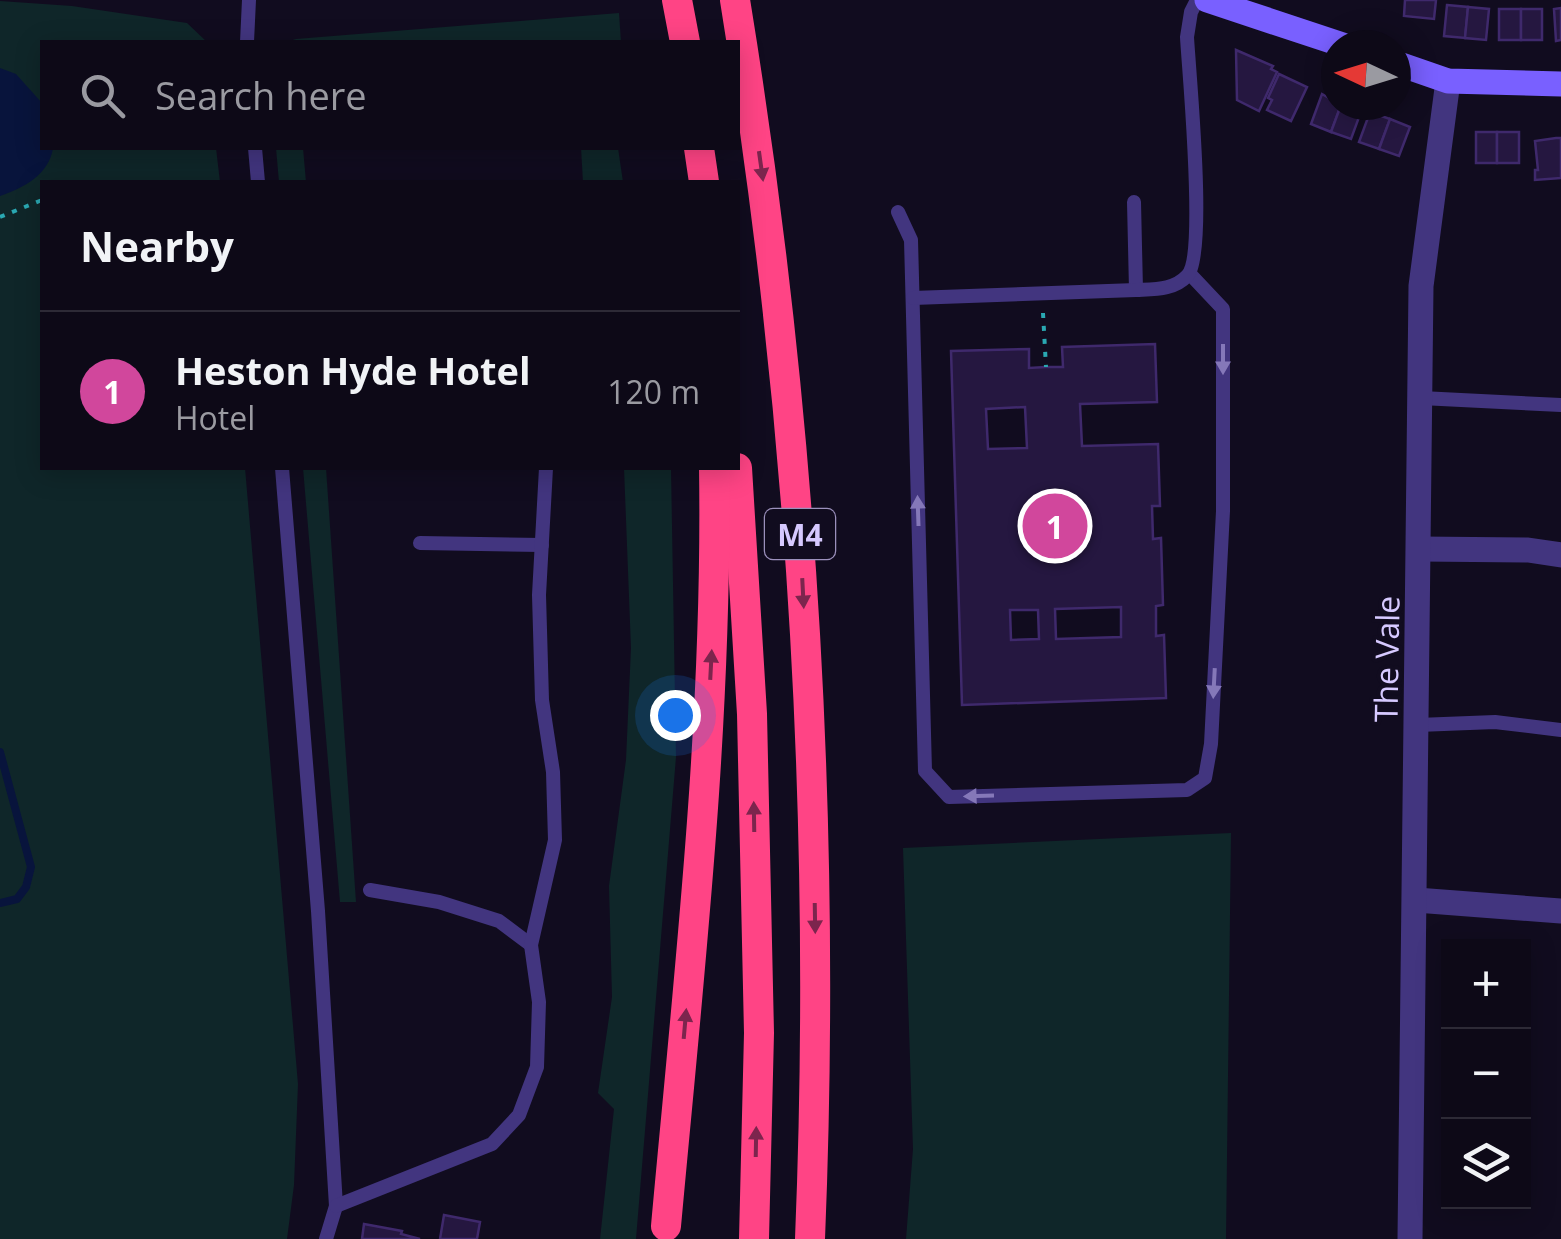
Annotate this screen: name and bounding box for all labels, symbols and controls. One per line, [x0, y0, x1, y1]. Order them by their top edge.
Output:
north arrow [1321, 30, 1411, 120]
search box [40, 40, 740, 150]
icon: search [75, 68, 130, 123]
text: Search here [155, 69, 367, 121]
one-way arrow [753, 150, 769, 182]
text: Nearby [80, 217, 234, 274]
one-way arrow [1215, 343, 1231, 375]
text: Heston Hyde Hotel [175, 344, 531, 396]
text: 1 [103, 370, 122, 413]
text: 120 m [607, 370, 700, 413]
text: Hotel [175, 396, 255, 439]
pin: 1 [1022, 488, 1088, 564]
one-way arrow [910, 495, 926, 527]
road number: M4 [765, 509, 835, 559]
one-way arrow [795, 578, 811, 610]
street label: The Vale [1363, 595, 1409, 723]
one-way arrow [703, 649, 719, 681]
one-way arrow [1206, 668, 1222, 700]
your location [650, 690, 701, 741]
one-way arrow [963, 789, 995, 805]
one-way arrow [746, 800, 762, 832]
one-way arrow [807, 903, 823, 935]
map controls [1441, 939, 1531, 1209]
button: + [1441, 939, 1531, 1029]
one-way arrow [677, 1008, 693, 1040]
button: − [1441, 1029, 1531, 1119]
button: layers [1441, 1119, 1531, 1209]
one-way arrow [748, 1125, 764, 1157]

